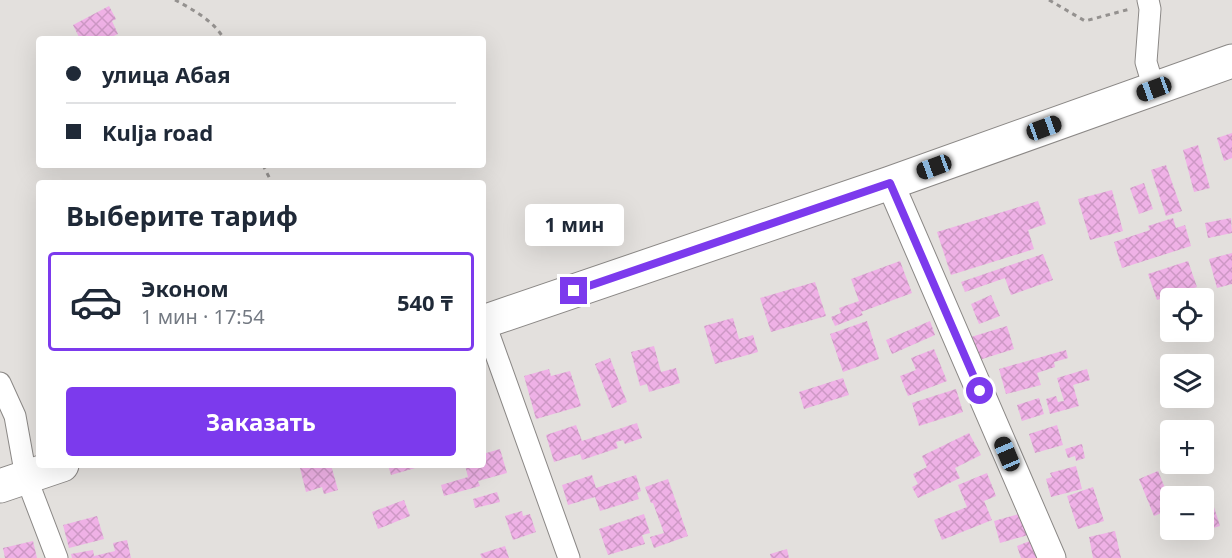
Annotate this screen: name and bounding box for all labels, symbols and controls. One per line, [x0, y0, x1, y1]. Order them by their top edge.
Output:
text: улица Абая [102, 59, 231, 89]
car [1134, 74, 1174, 104]
car [1024, 113, 1064, 143]
text: Kulja road [102, 117, 213, 147]
car [914, 152, 954, 182]
text: Выберите тариф [66, 197, 298, 234]
callout: 1 мин [524, 204, 624, 246]
text: 1 мин [545, 211, 604, 238]
text: Эконом [141, 273, 229, 303]
icon: car [69, 275, 123, 329]
route end [560, 277, 587, 304]
text: 540 ₸ [397, 287, 453, 317]
map controls [1160, 288, 1214, 540]
button: locate [1160, 288, 1214, 342]
text: 1 мин · 17:54 [141, 303, 265, 330]
button: layers [1160, 354, 1214, 408]
route start [966, 377, 993, 404]
button: Заказать [66, 387, 456, 456]
button: + [1160, 420, 1214, 474]
car [992, 434, 1022, 474]
button: − [1160, 486, 1214, 540]

